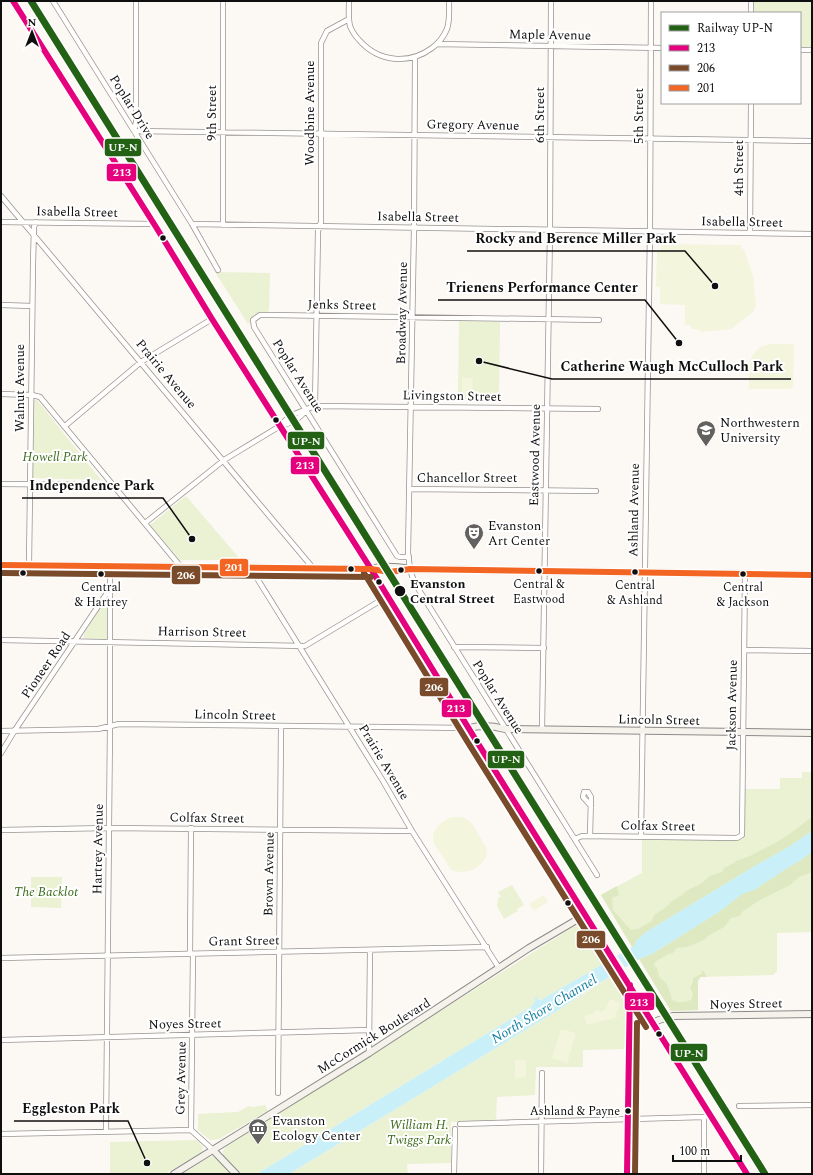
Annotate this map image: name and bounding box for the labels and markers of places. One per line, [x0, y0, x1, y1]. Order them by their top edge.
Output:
callout: Rocky and Berence Miller Park [467, 225, 685, 251]
unlabelled marker [158, 233, 168, 243]
callout: Trienens Performance Center [438, 274, 645, 300]
callout: Catherine Waugh McCulloch Park [552, 353, 791, 379]
place label: Northwestern University [720, 413, 800, 448]
unlabelled marker [271, 415, 281, 425]
school or university icon: Northwestern University [695, 419, 717, 447]
callout: Independence Park [22, 472, 163, 498]
place label: Evanston Art Center [488, 516, 550, 551]
theatre icon: Evanston Art Center [463, 522, 485, 550]
unlabelled marker [346, 564, 356, 574]
unlabelled marker [396, 565, 406, 575]
marker: Central & Eastwood [534, 566, 544, 576]
marker: Central & Ashland [630, 567, 640, 577]
unlabelled marker [18, 568, 28, 578]
marker: Central & Hartrey [96, 569, 106, 579]
marker: Central & Jackson [738, 569, 748, 579]
place label: Evanston Central Street [410, 574, 495, 609]
place label: Central & Eastwood [513, 575, 565, 609]
place label: Central & Ashland [607, 576, 663, 610]
unlabelled marker [374, 577, 384, 587]
place label: Central & Hartrey [75, 578, 128, 612]
place label: Central & Jackson [717, 578, 769, 612]
marker: Evanston Central Street [393, 584, 407, 598]
unlabelled marker [472, 736, 482, 746]
unlabelled marker [563, 898, 573, 908]
unlabelled marker [654, 1029, 664, 1039]
callout: Eggleston Park [14, 1095, 128, 1121]
place label: Ashland & Payne [530, 1102, 620, 1121]
marker: Ashland & Payne [623, 1106, 633, 1116]
place label: Evanston Ecology Center [272, 1111, 361, 1146]
museum icon: Evanston Ecology Center [247, 1117, 269, 1145]

